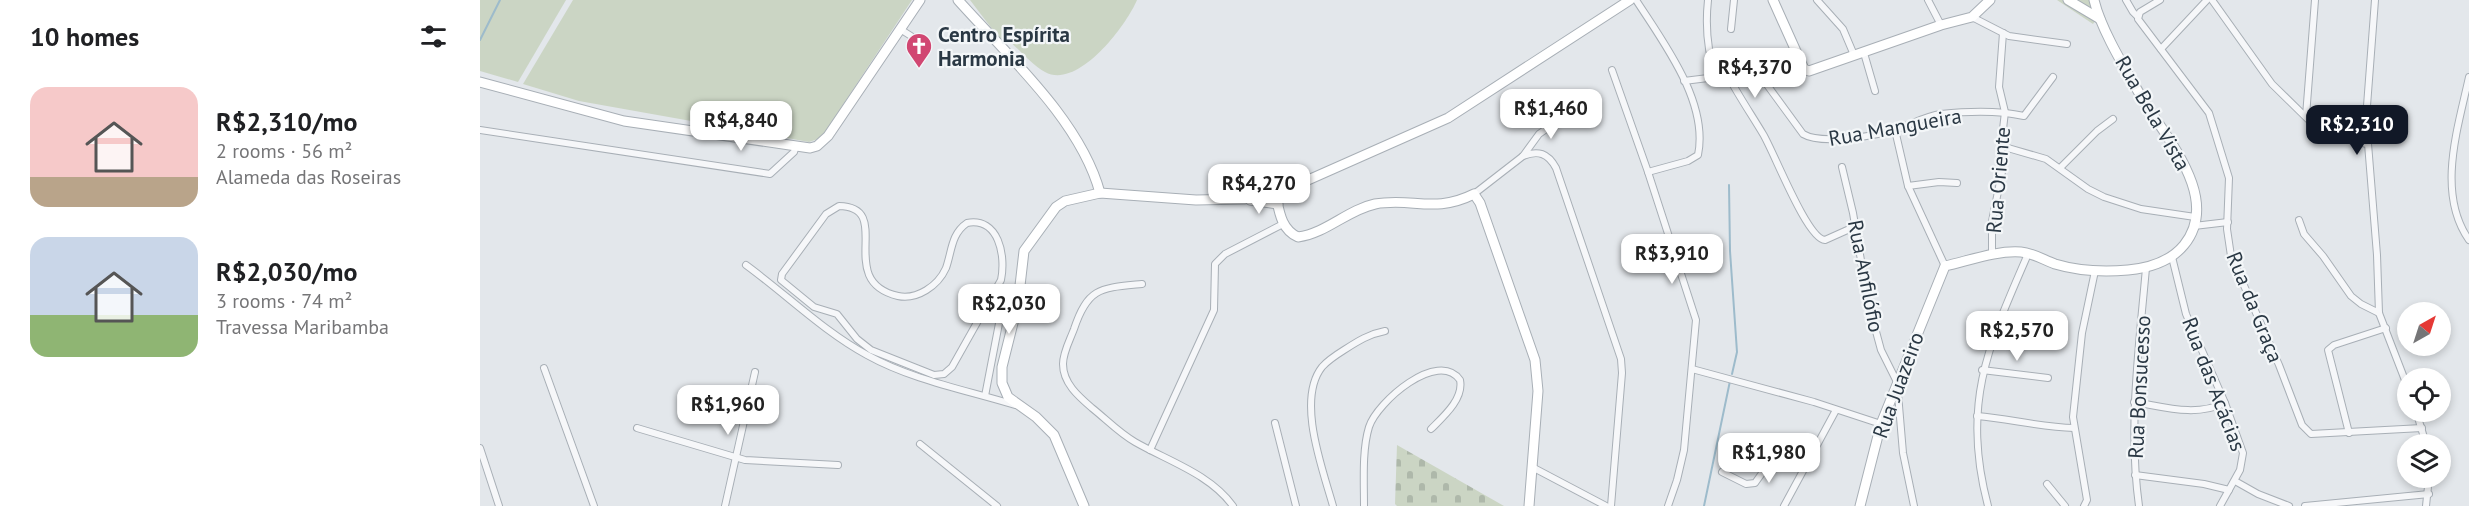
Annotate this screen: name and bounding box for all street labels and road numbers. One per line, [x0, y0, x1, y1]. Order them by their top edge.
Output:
street label: Rua Bela Vista [2109, 51, 2197, 175]
street label: Rua Mangueira [1826, 102, 1964, 152]
street label: Rua Oriente [1980, 126, 2016, 234]
street label: Rua Anfilófio [1842, 217, 1890, 335]
street label: Rua da Graça [2221, 248, 2289, 366]
street label: Rua das Acácias [2176, 313, 2252, 455]
street label: Rua Bonsucesso [2122, 315, 2156, 459]
street label: Rua Juazeiro [1866, 328, 1930, 442]

